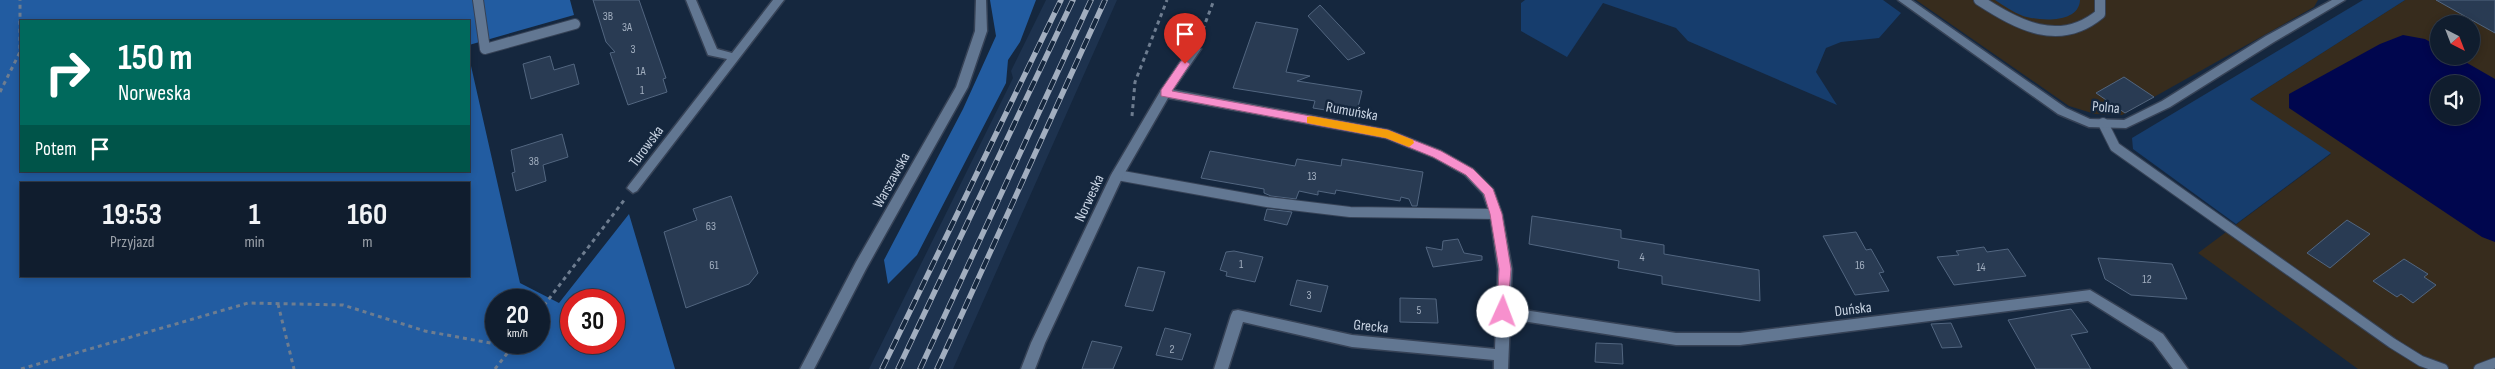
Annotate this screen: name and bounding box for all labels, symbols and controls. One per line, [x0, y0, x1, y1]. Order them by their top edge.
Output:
house number: 3B [603, 9, 613, 24]
pin [1164, 13, 1206, 64]
north arrow [2430, 15, 2480, 65]
map controls [2430, 15, 2480, 125]
house number: 3A [622, 20, 633, 35]
icon: arrive [1171, 20, 1199, 48]
text: 150 m [118, 37, 192, 80]
icon: right [35, 40, 100, 105]
house number: 3 [630, 42, 636, 57]
house number: 1A [636, 64, 647, 79]
button: sound [2430, 75, 2480, 125]
text: Norweska [118, 80, 191, 107]
house number: 1 [640, 83, 645, 98]
street label: Polna [2091, 97, 2121, 118]
street label: Rumuńska [1324, 98, 1380, 125]
street label: Turowska [625, 122, 668, 171]
icon: arrive [86, 135, 114, 163]
text: Potem [35, 138, 76, 161]
street label: Warszawska [868, 149, 915, 211]
house number: 38 [529, 154, 539, 169]
house number: 13 [1307, 169, 1317, 184]
street label: Norweska [1070, 171, 1109, 225]
text: 19:53 [103, 197, 162, 233]
text: 1 [249, 197, 260, 233]
text: 160 [347, 197, 387, 233]
house number: 63 [706, 219, 716, 234]
text: Przyjazd [110, 233, 155, 252]
text: min [245, 233, 265, 252]
text: m [362, 233, 372, 252]
house number: 4 [1639, 250, 1645, 265]
house number: 1 [1239, 257, 1244, 272]
house number: 61 [709, 258, 720, 273]
house number: 16 [1855, 258, 1865, 273]
house number: 14 [1976, 260, 1986, 275]
house number: 12 [2142, 272, 2152, 287]
position arrow [1476, 285, 1528, 337]
house number: 3 [1306, 288, 1312, 303]
speed limit sign: 30 [560, 289, 625, 354]
street label: Duńska [1834, 298, 1873, 321]
text: 20 [506, 300, 529, 331]
house number: 5 [1417, 303, 1422, 318]
street label: Grecka [1352, 315, 1390, 338]
text: km/h [507, 326, 528, 341]
house number: 2 [1170, 342, 1175, 357]

